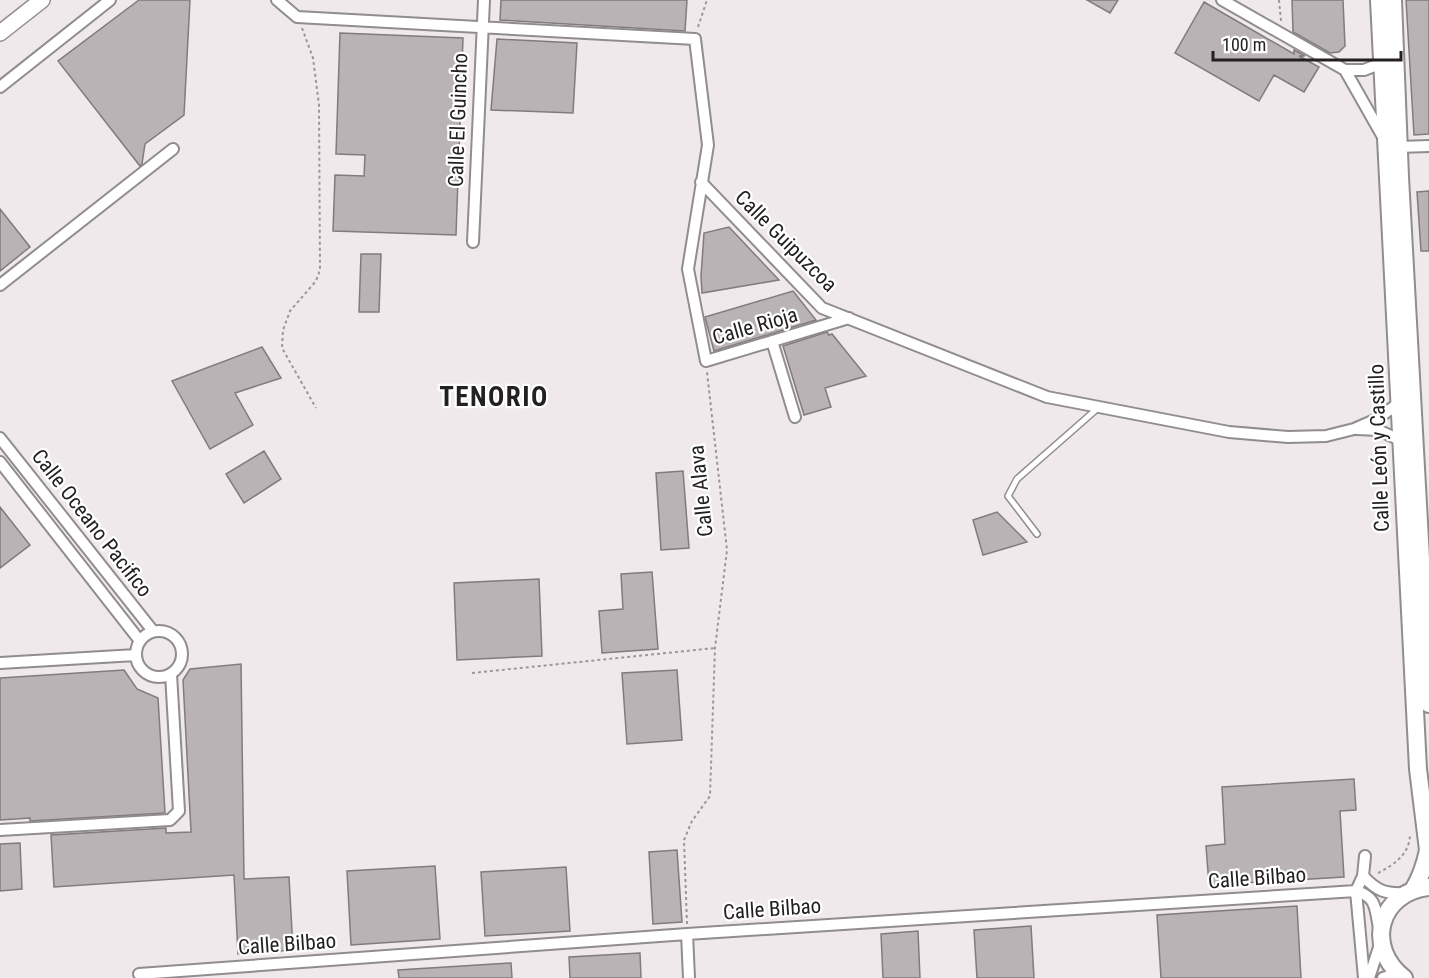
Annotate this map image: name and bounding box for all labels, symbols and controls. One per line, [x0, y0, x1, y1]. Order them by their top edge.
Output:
scale bar [1213, 24, 1400, 62]
text: 100 m [1222, 34, 1266, 55]
street label: Calle El Guincho [444, 52, 472, 188]
street label: Calle Guipuzcoa [730, 185, 842, 297]
street label: Calle Rioja [710, 302, 800, 350]
street label: Calle León y Castillo [1364, 364, 1394, 532]
district label: TENORIO [439, 381, 549, 413]
street label: Calle Oceano Pacifico [27, 444, 157, 602]
street label: Calle Alava [684, 444, 718, 538]
street label: Calle Bilbao [1207, 863, 1307, 893]
street label: Calle Bilbao [722, 894, 822, 924]
street label: Calle Bilbao [237, 929, 337, 959]

